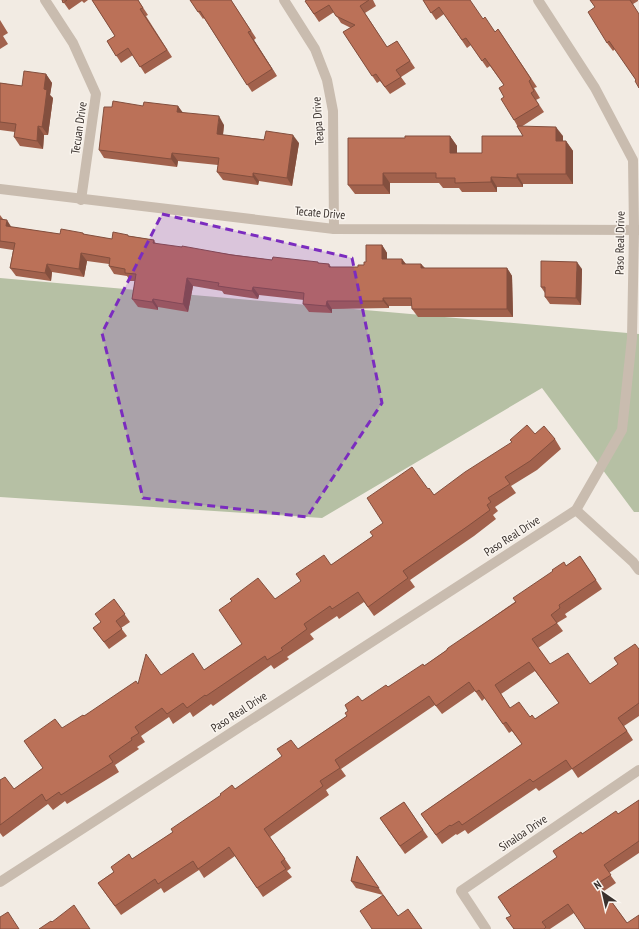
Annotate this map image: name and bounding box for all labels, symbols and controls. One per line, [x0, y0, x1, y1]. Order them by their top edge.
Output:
street label: Teapa Drive [308, 96, 327, 146]
street label: Tecuan Drive [67, 101, 90, 155]
street label: Tecate Drive [294, 203, 346, 222]
street label: Paso Real Drive [611, 211, 628, 275]
street label: Paso Real Drive [481, 512, 543, 559]
street label: Paso Real Drive [208, 688, 270, 735]
street label: Sinaloa Drive [496, 811, 550, 854]
north arrow [583, 873, 623, 913]
text: N [591, 877, 604, 892]

